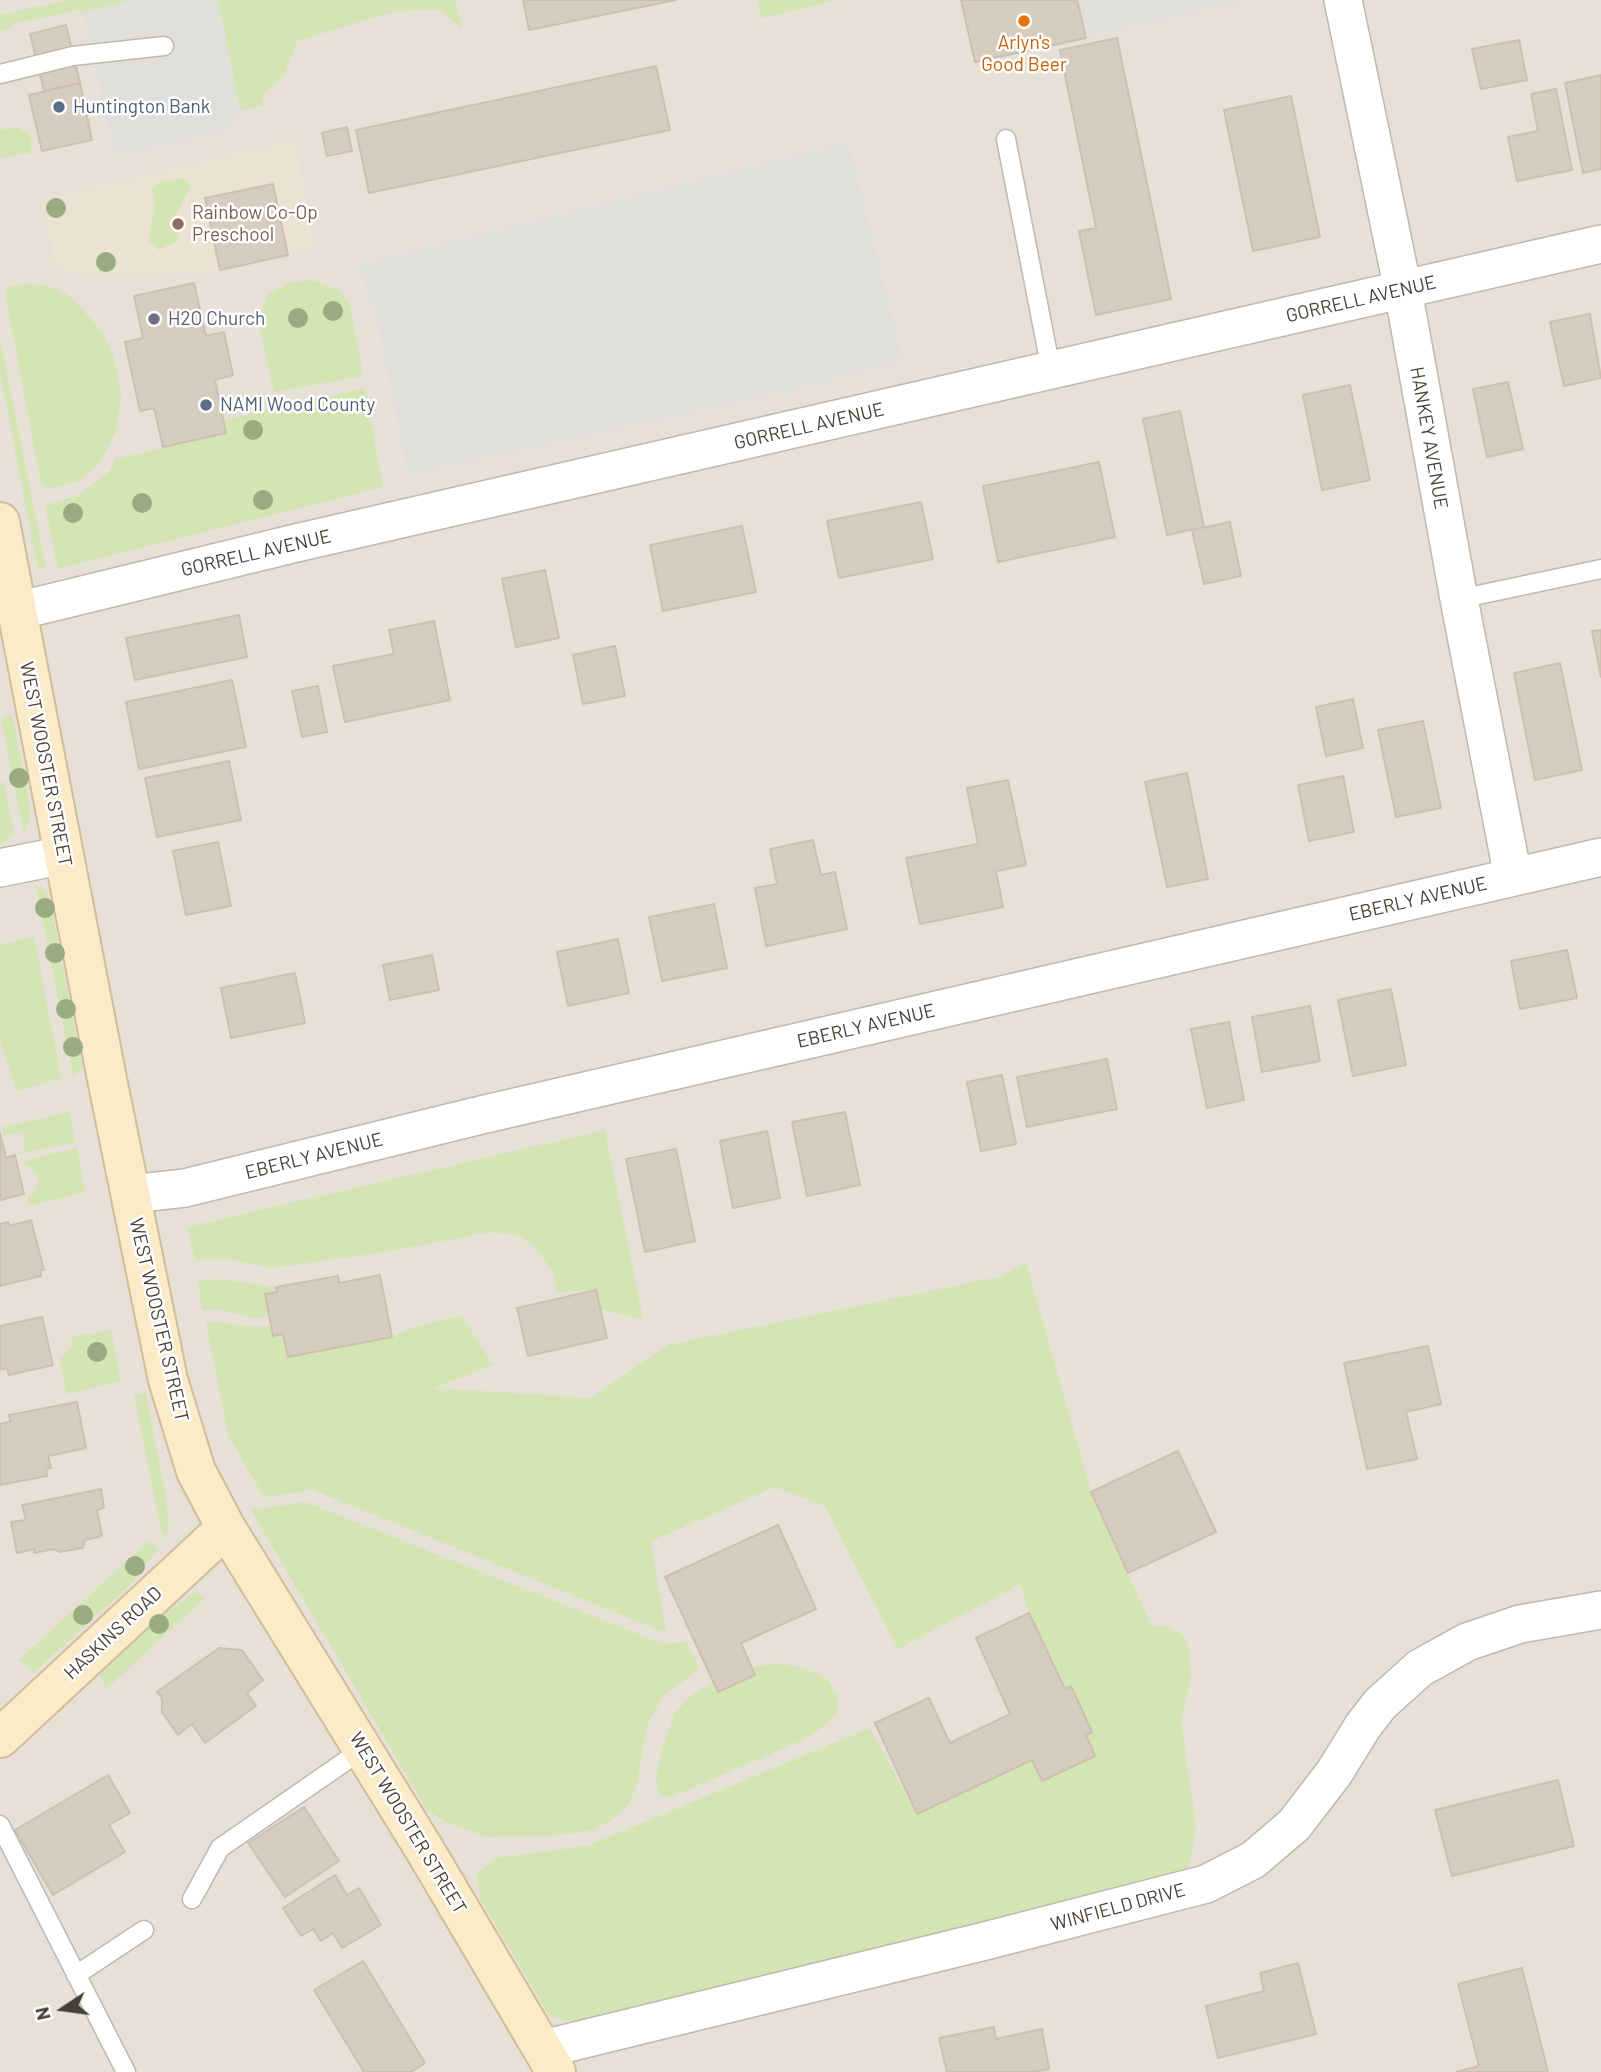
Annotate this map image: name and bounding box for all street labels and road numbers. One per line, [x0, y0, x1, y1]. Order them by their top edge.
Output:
street label: GORRELL AVENUE [1284, 271, 1438, 327]
street label: HANKEY AVENUE [1405, 365, 1453, 511]
street label: GORRELL AVENUE [732, 398, 886, 454]
street label: GORRELL AVENUE [179, 525, 333, 581]
street label: WEST WOOSTER STREET [15, 659, 77, 869]
street label: EBERLY AVENUE [1347, 872, 1489, 926]
street label: EBERLY AVENUE [795, 999, 937, 1053]
street label: EBERLY AVENUE [243, 1128, 385, 1184]
street label: WEST WOOSTER STREET [124, 1216, 194, 1424]
street label: HASKINS ROAD [59, 1582, 167, 1684]
street label: WEST WOOSTER STREET [345, 1728, 471, 1918]
street label: WINFIELD DRIVE [1048, 1878, 1188, 1936]

